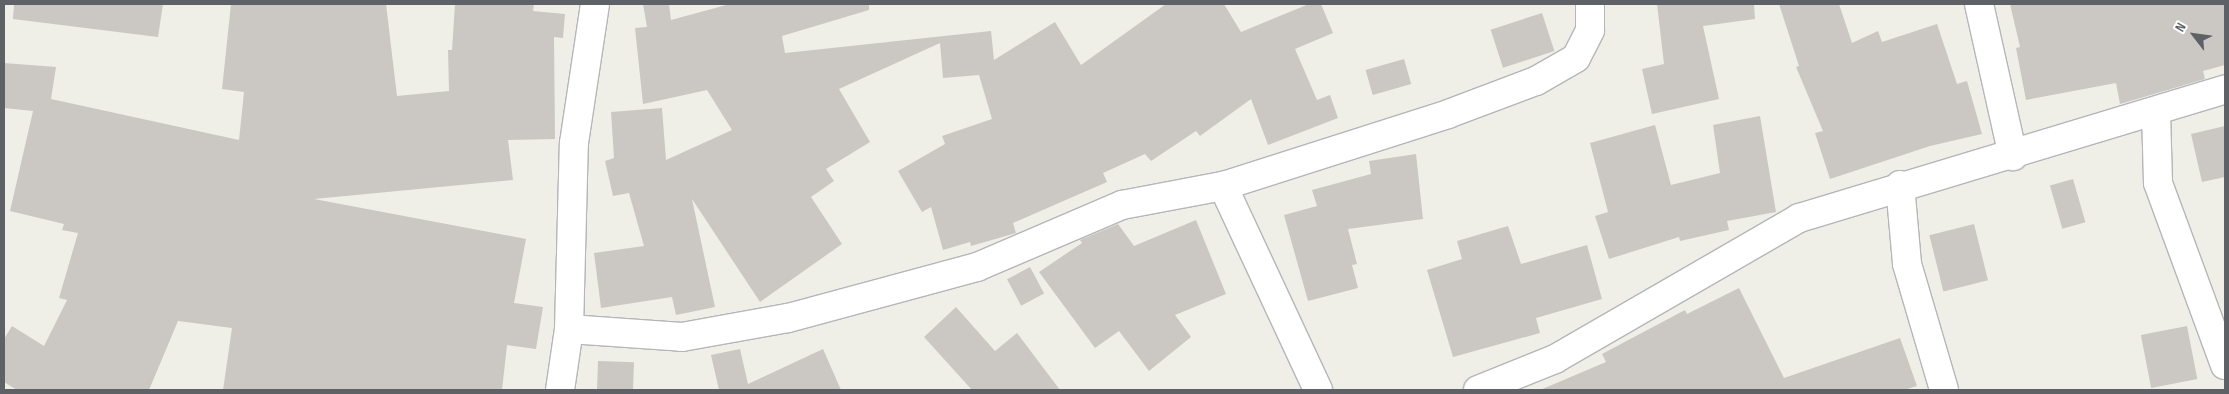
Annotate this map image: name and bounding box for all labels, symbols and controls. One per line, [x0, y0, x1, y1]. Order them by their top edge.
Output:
north arrow [2169, 10, 2219, 60]
text: N [2171, 20, 2190, 35]

